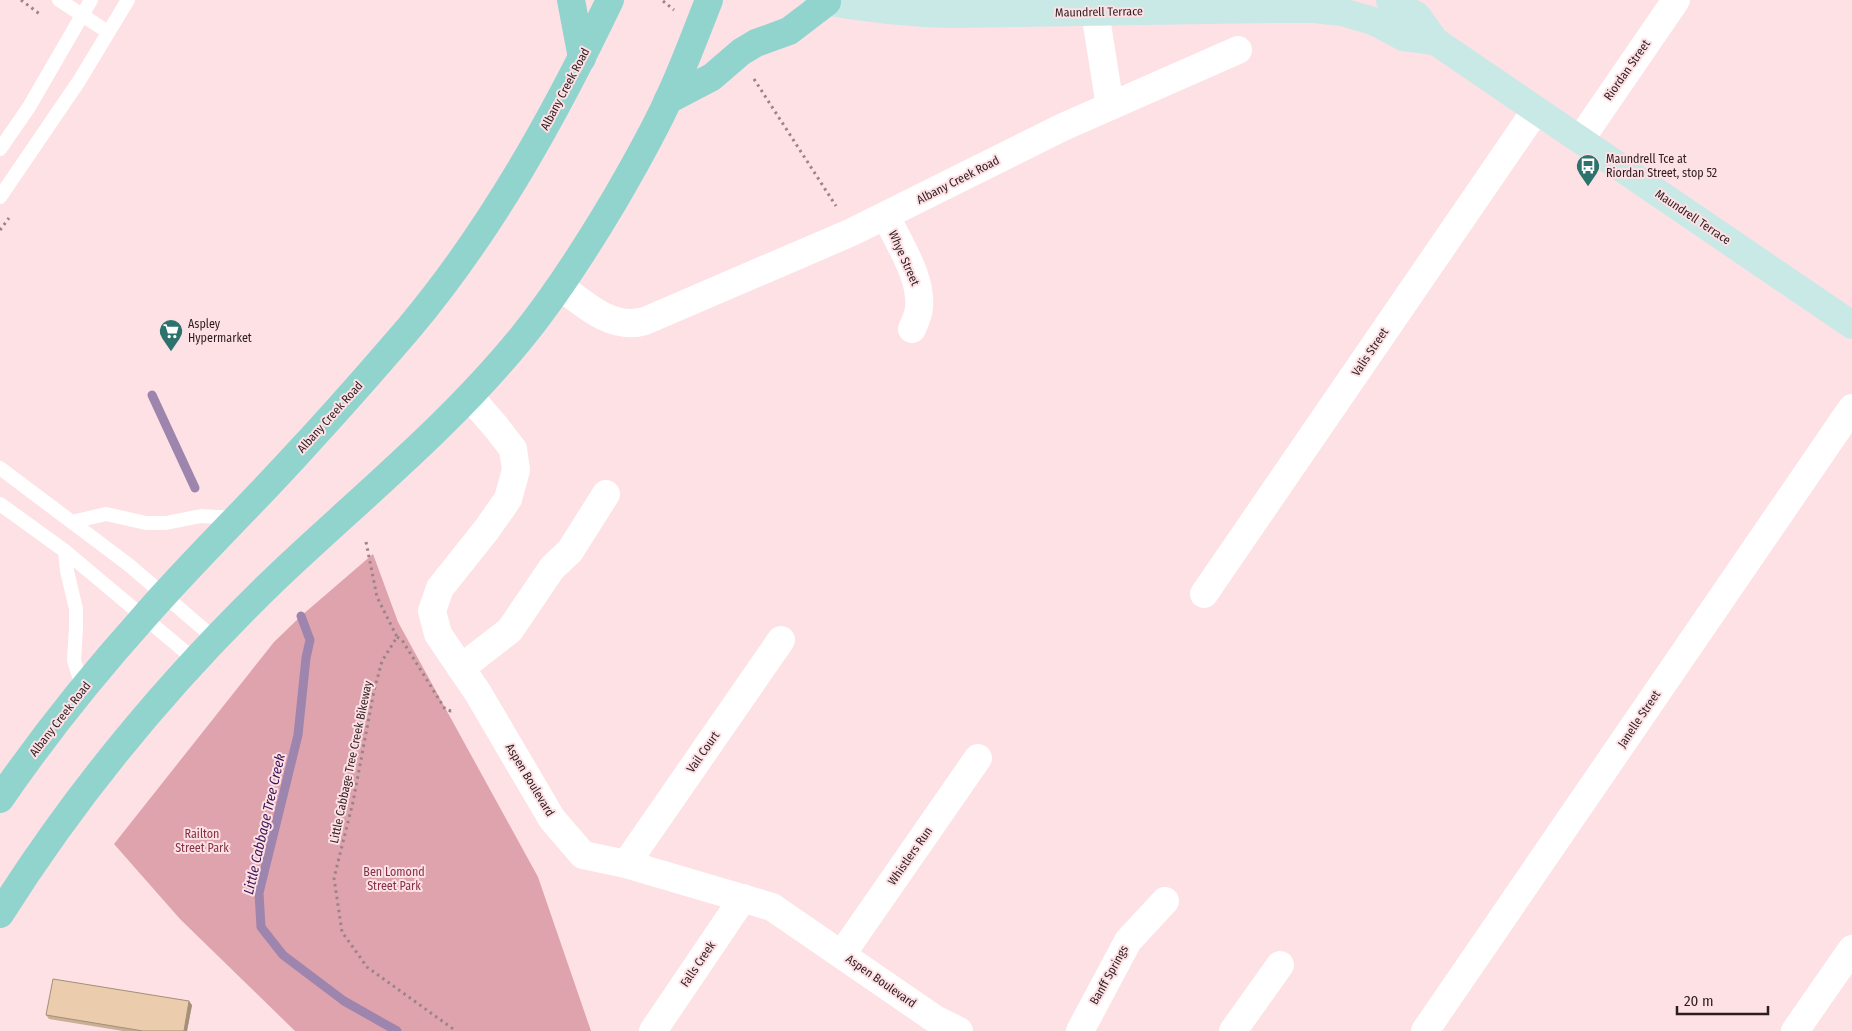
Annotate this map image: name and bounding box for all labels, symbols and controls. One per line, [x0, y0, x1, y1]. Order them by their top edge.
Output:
street label: Maundrell Terrace [1055, 4, 1143, 20]
street label: Riordan Street [1601, 37, 1653, 103]
street label: Albany Creek Road [537, 46, 593, 132]
place label: Maundrell Tce at Riordan Street, stop 52 [1606, 152, 1717, 180]
street label: Albany Creek Road [914, 153, 1002, 207]
bus stop icon: Maundrell Tce at Riordan Street, stop 52 [1575, 153, 1601, 187]
street label: Maundrell Terrace [1653, 187, 1733, 247]
street label: Whye Street [886, 228, 922, 288]
place label: Aspley Hypermarket [188, 317, 252, 345]
supermarket icon: Aspley Hypermarket [158, 318, 184, 352]
street label: Valis Street [1349, 325, 1391, 379]
street label: Albany Creek Road [294, 379, 366, 455]
street label: Albany Creek Road [26, 679, 94, 759]
street label: Little Cabbage Tree Creek Bikeway [327, 679, 375, 845]
street label: Janelle Street [1615, 688, 1663, 750]
street label: Vail Court [684, 729, 722, 775]
street label: Aspen Boulevard [503, 741, 557, 819]
water label: Little Cabbage Tree Creek [240, 752, 289, 896]
street label: Whistlers Run [885, 824, 935, 888]
park label: Railton Street Park [175, 827, 229, 855]
park label: Ben Lomond Street Park [363, 865, 425, 893]
street label: Falls Creek [678, 938, 719, 989]
street label: Banff Springs [1087, 943, 1131, 1007]
street label: Aspen Boulevard [843, 952, 919, 1010]
scale bar [1677, 984, 1768, 1016]
text: 20 m [1684, 992, 1714, 1010]

